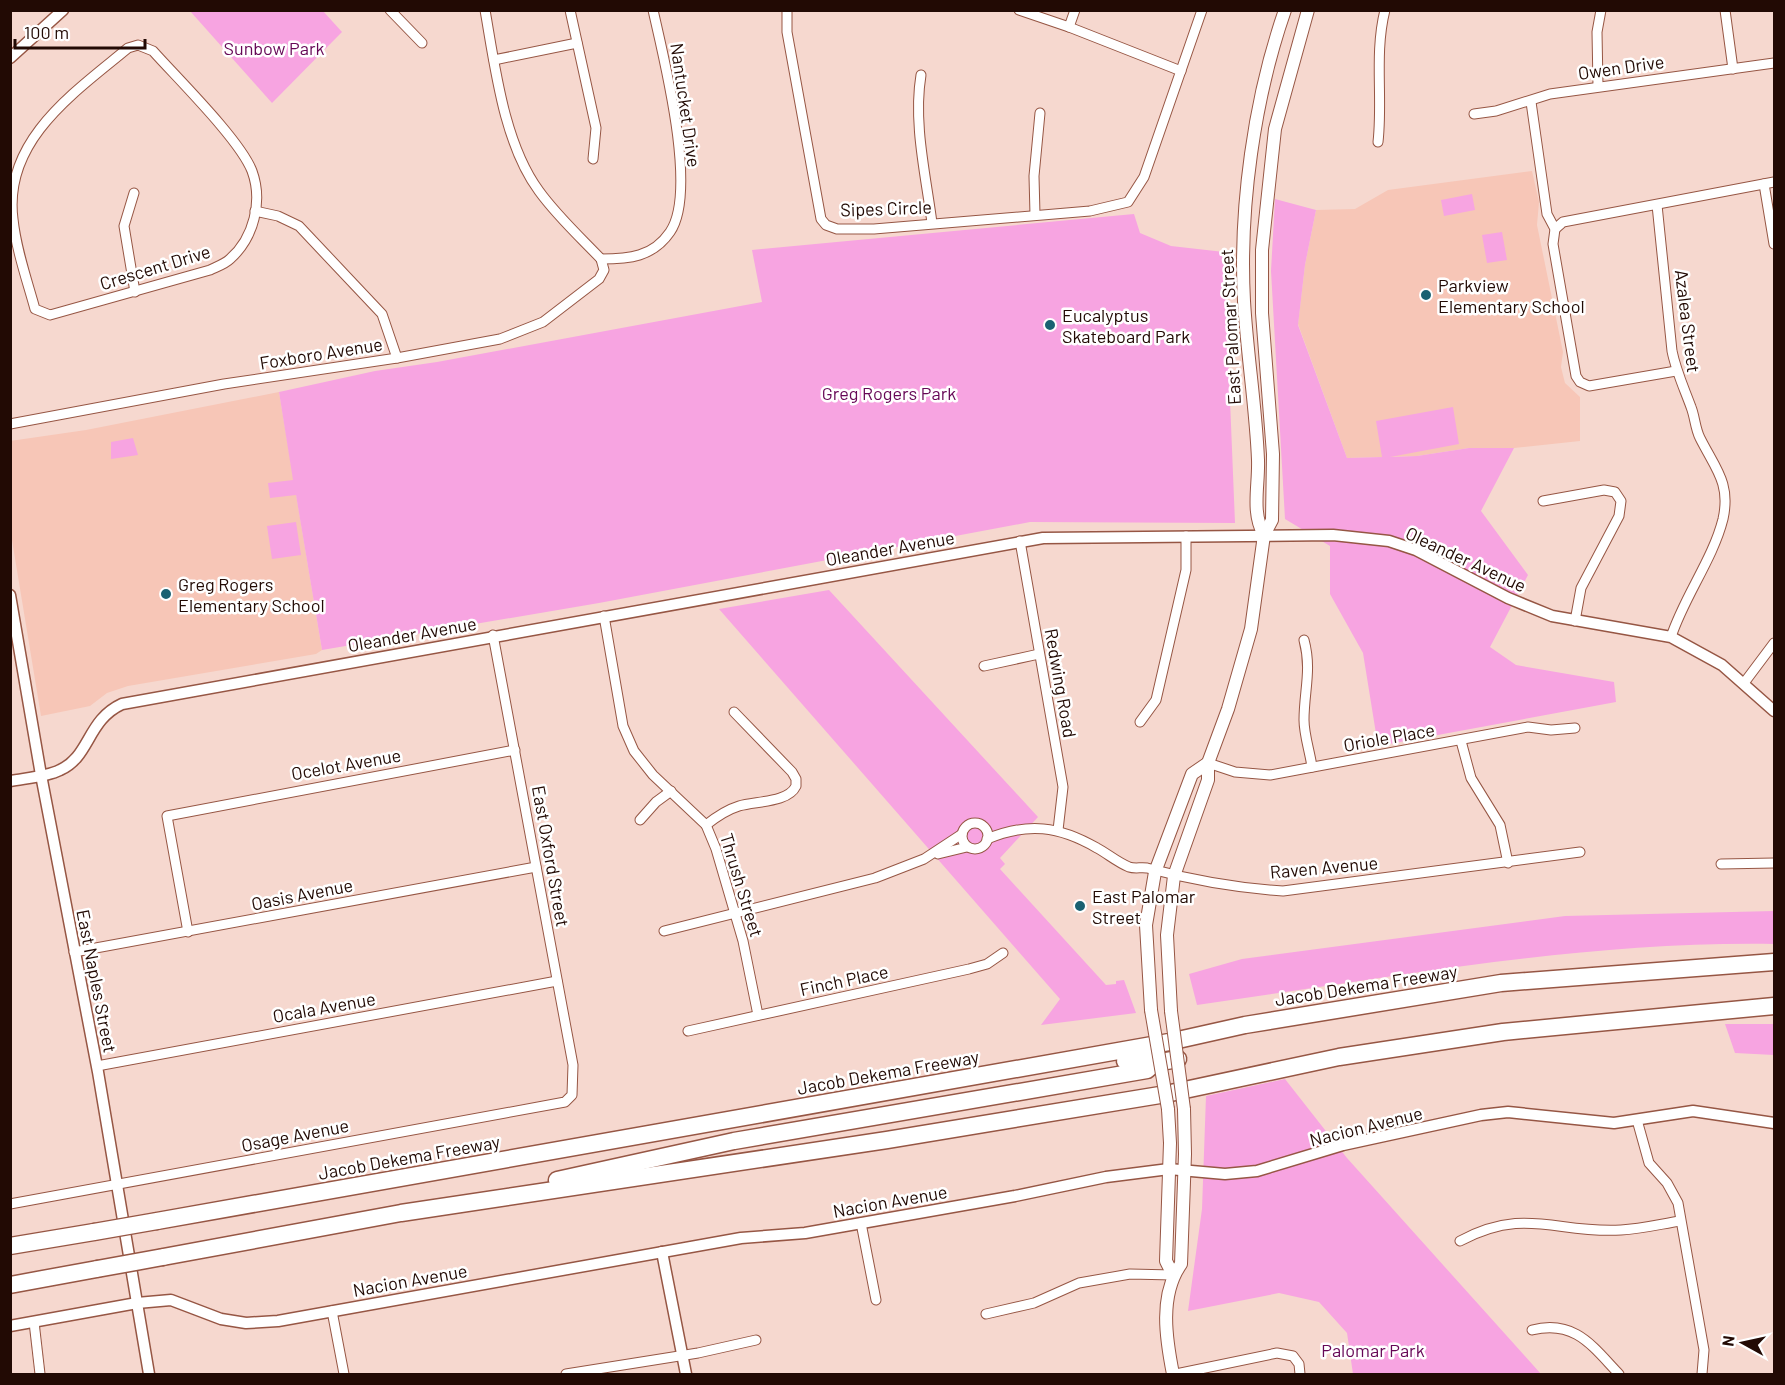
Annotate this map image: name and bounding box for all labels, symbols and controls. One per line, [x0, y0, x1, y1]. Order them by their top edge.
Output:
scale bar [15, 12, 146, 50]
text: 100 m [24, 21, 69, 43]
park label: Sunbow Park [224, 37, 324, 59]
street label: Nantucket Drive [666, 42, 706, 168]
street label: Owen Drive [1576, 50, 1666, 84]
street label: Sipes Circle [840, 195, 932, 221]
street label: Crescent Drive [97, 240, 213, 294]
street label: East Palomar Street [1215, 249, 1245, 405]
street label: Azalea Street [1671, 268, 1705, 374]
place label: Parkview Elementary School [1438, 274, 1585, 317]
marker: Parkview Elementary School [1419, 288, 1433, 302]
place label: Eucalyptus Skateboard Park [1062, 304, 1190, 347]
marker: Eucalyptus Skateboard Park [1043, 318, 1057, 332]
street label: Foxboro Avenue [258, 332, 384, 374]
park label: Greg Rogers Park [822, 382, 956, 404]
street label: Oleander Avenue [1402, 521, 1530, 597]
street label: Oleander Avenue [824, 526, 956, 570]
place label: Greg Rogers Elementary School [178, 573, 325, 616]
marker: Greg Rogers Elementary School [159, 587, 173, 601]
street label: Oleander Avenue [346, 612, 478, 656]
street label: Redwing Road [1041, 627, 1081, 739]
street label: Oriole Place [1342, 718, 1436, 756]
street label: Ocelot Avenue [289, 744, 403, 784]
street label: East Oxford Street [528, 784, 574, 928]
street label: Thrush Street [716, 831, 768, 939]
street label: Raven Avenue [1269, 851, 1379, 883]
street label: Oasis Avenue [249, 873, 355, 915]
place label: East Palomar Street [1092, 885, 1196, 928]
marker: East Palomar Street [1073, 899, 1087, 913]
street label: East Naples Street [72, 908, 122, 1054]
street label: Finch Place [798, 960, 890, 1000]
street label: Jacob Dekema Freeway [1273, 960, 1459, 1010]
street label: Ocala Avenue [271, 987, 377, 1027]
street label: Jacob Dekema Freeway [795, 1045, 981, 1099]
street label: Nacion Avenue [1307, 1101, 1425, 1151]
street label: Osage Avenue [239, 1114, 351, 1156]
street label: Jacob Dekema Freeway [316, 1130, 502, 1184]
street label: Nacion Avenue [831, 1180, 949, 1222]
street label: Nacion Avenue [351, 1259, 469, 1301]
north arrow [1713, 1313, 1773, 1373]
text: N [1718, 1334, 1738, 1347]
park label: Palomar Park [1321, 1339, 1425, 1361]

